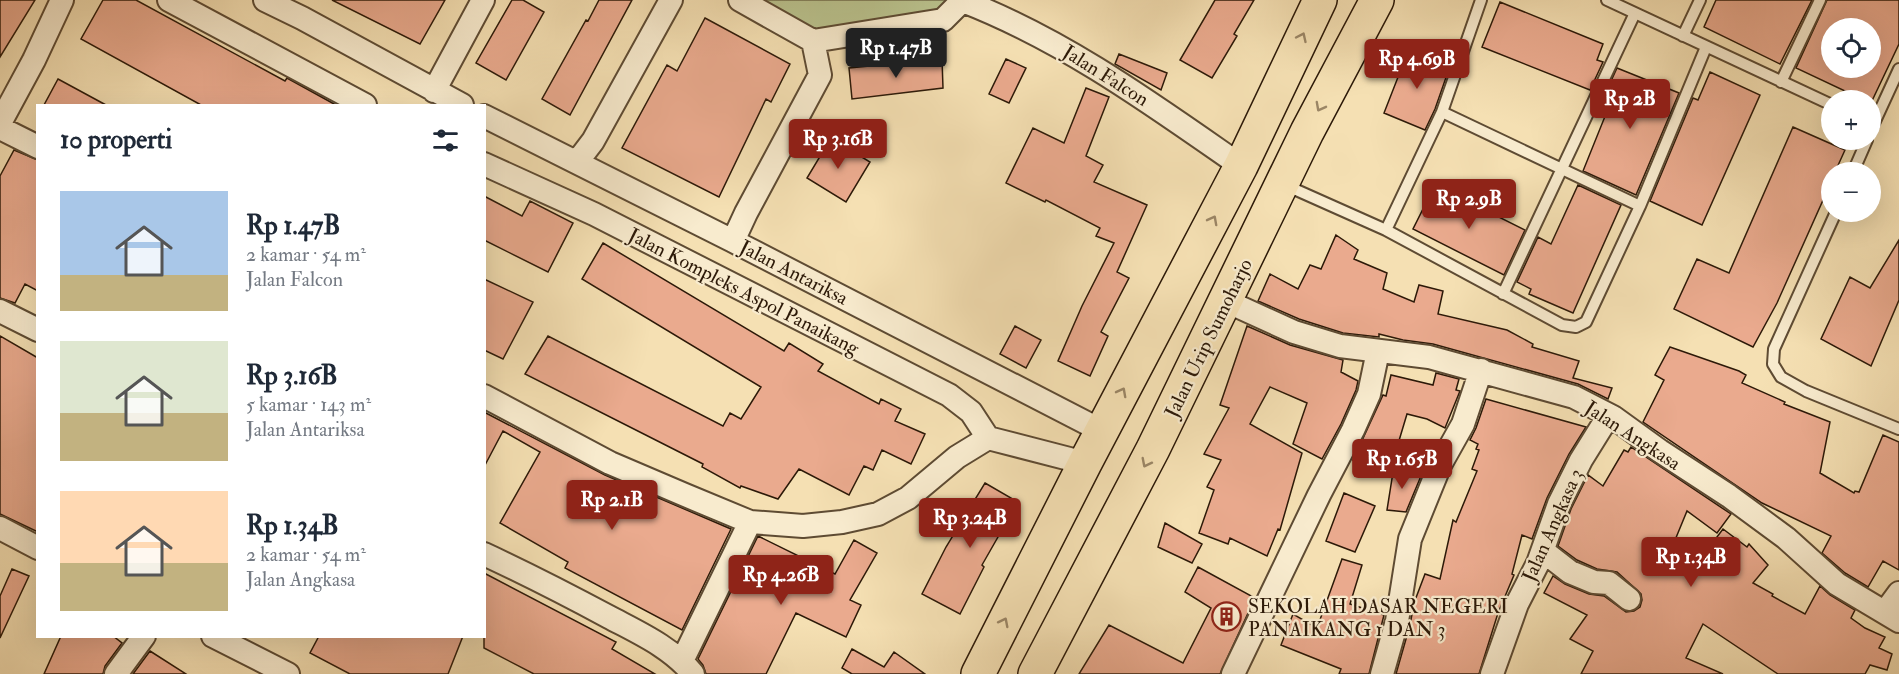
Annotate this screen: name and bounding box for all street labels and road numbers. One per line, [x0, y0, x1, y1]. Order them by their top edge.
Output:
street label: Jalan Falcon [1057, 39, 1153, 112]
street label: Jalan Kompleks Aspol Panaikang [623, 222, 864, 362]
street label: Jalan Antariksa [734, 234, 853, 311]
street label: Jalan Urip Sumoharjo [1159, 255, 1259, 423]
street label: Jalan Angkasa [1579, 395, 1686, 476]
street label: Jalan Angkasa 3 [1516, 465, 1589, 587]

